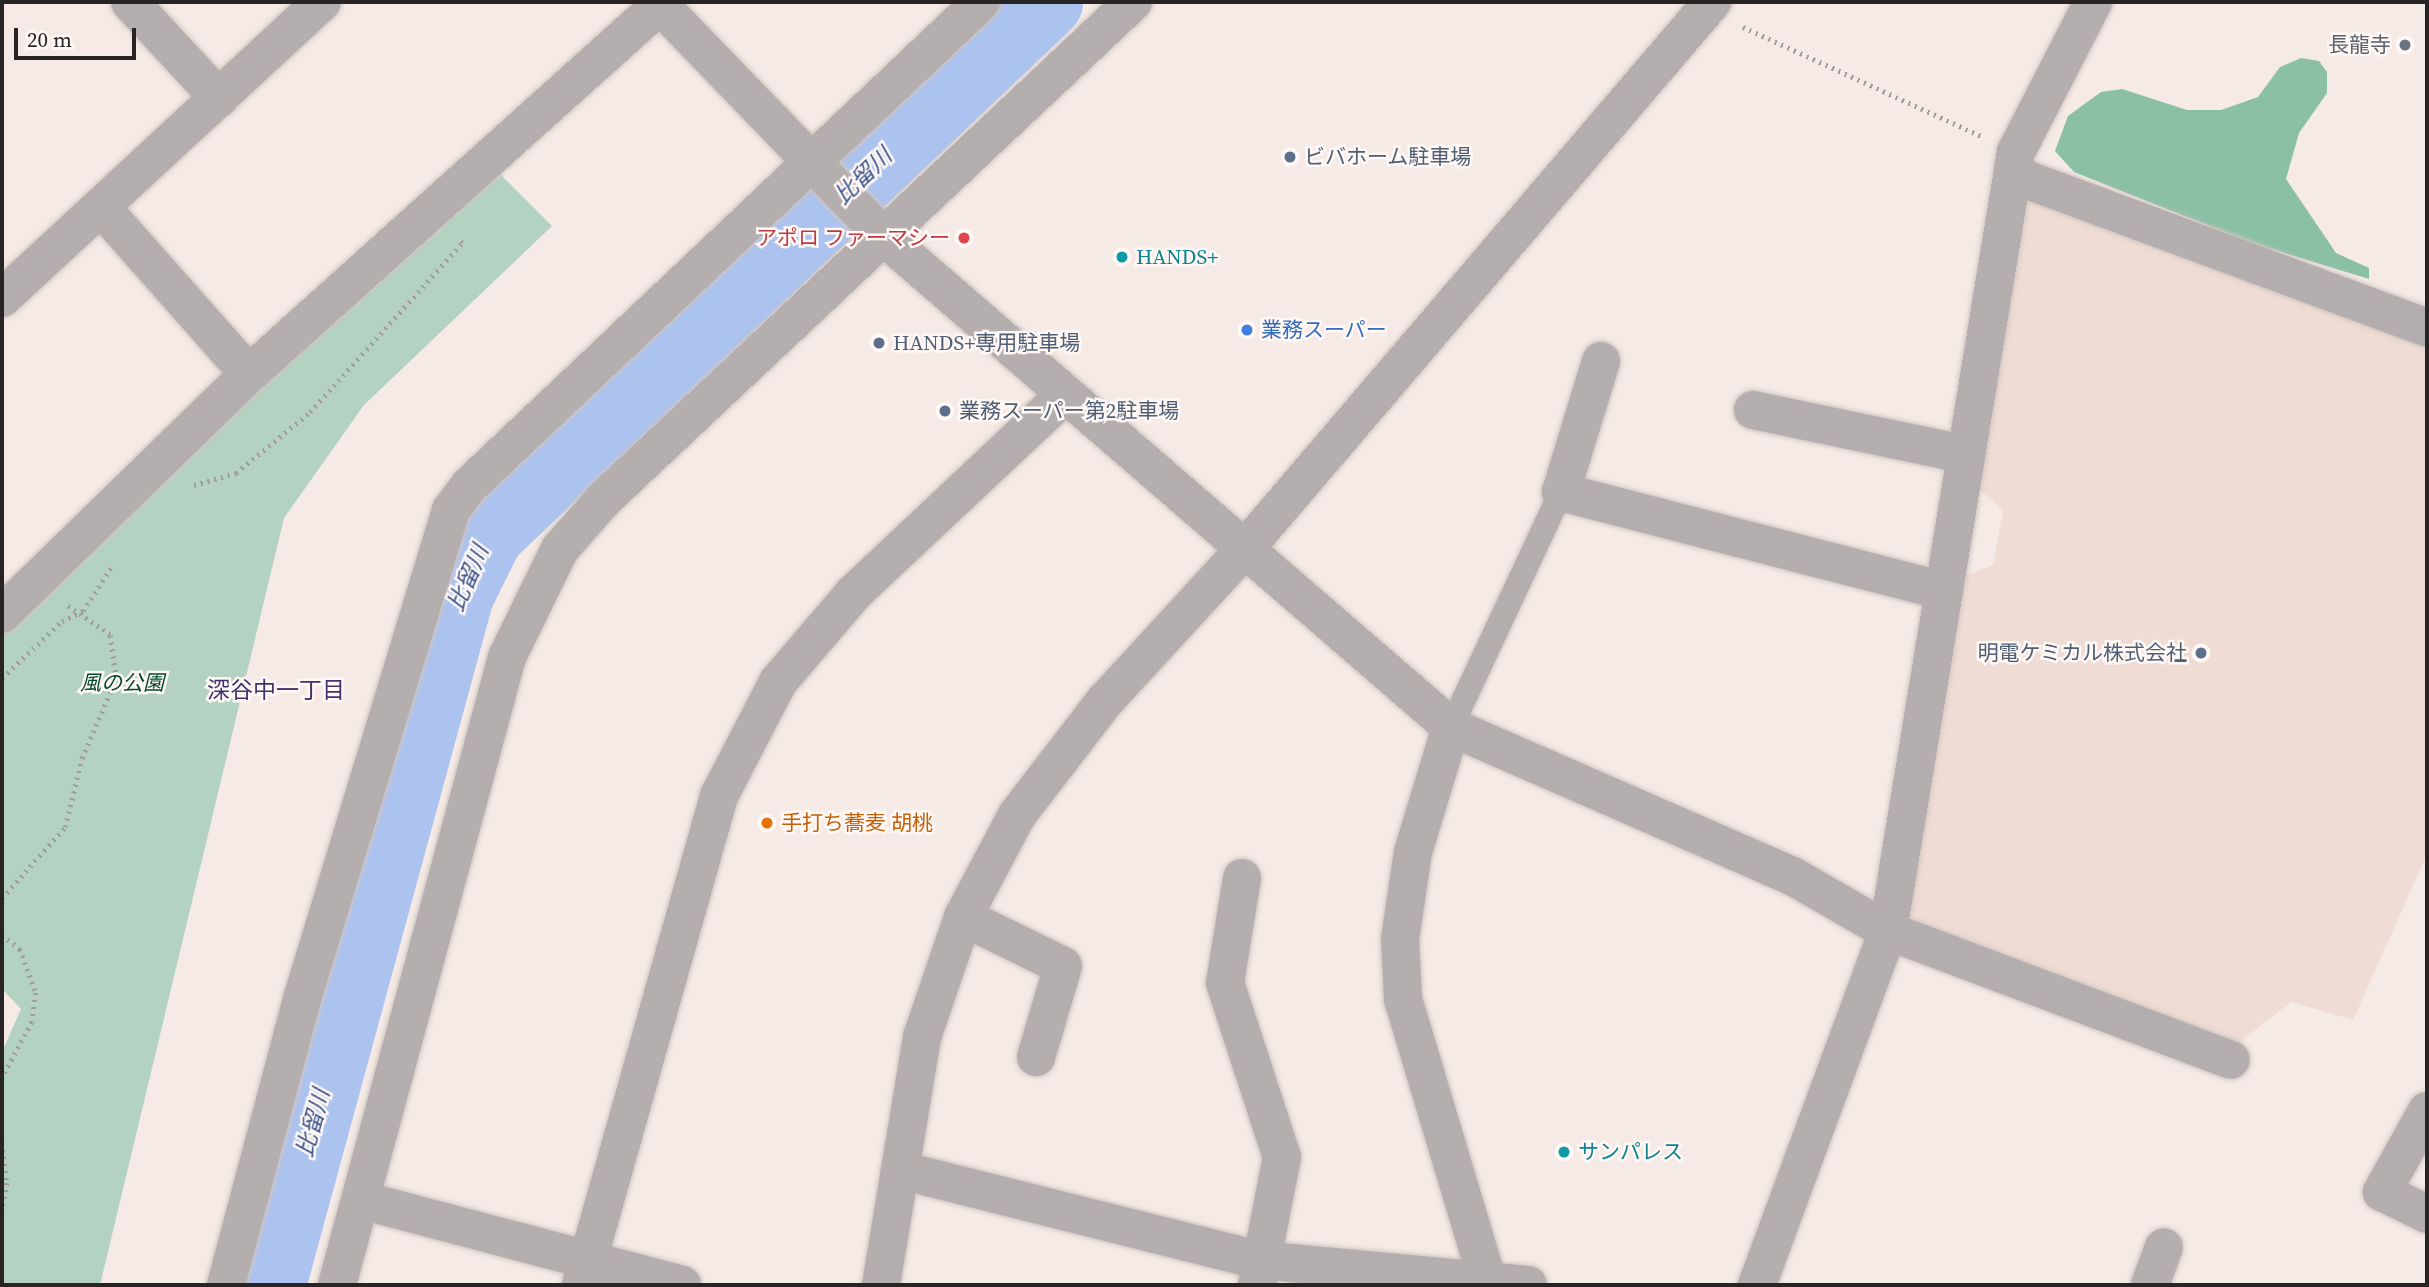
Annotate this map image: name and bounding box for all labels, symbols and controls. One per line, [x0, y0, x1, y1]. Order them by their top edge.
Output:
scale bar [18, 14, 140, 58]
text: 20 m [27, 25, 72, 54]
place label: 長龍寺 [2328, 32, 2391, 58]
marker: 長龍寺 [2397, 37, 2413, 53]
water label: 比留川 [829, 142, 897, 210]
place label: ビバホーム駐車場 [1304, 144, 1472, 170]
marker: ビバホーム駐車場 [1282, 149, 1298, 165]
place label: アポロ ファーマシー [756, 225, 950, 251]
marker: アポロ ファーマシー [956, 230, 972, 246]
place label: HANDS+ [1136, 244, 1218, 270]
marker: HANDS+ [1114, 249, 1130, 265]
place label: 業務スーパー [1261, 317, 1387, 343]
marker: 業務スーパー [1239, 322, 1255, 338]
place label: HANDS+専用駐車場 [893, 330, 1080, 356]
marker: HANDS+専用駐車場 [871, 335, 887, 351]
place label: 業務スーパー第2駐車場 [959, 398, 1179, 424]
marker: 業務スーパー第2駐車場 [937, 403, 953, 419]
water label: 比留川 [442, 541, 494, 615]
place label: 明電ケミカル株式会社 [1977, 640, 2187, 666]
marker: 明電ケミカル株式会社 [2193, 645, 2209, 661]
park label: 風の公園 [80, 670, 164, 696]
district label: 深谷中一丁目 [207, 676, 345, 704]
place label: 手打ち蕎麦 胡桃 [781, 810, 933, 836]
marker: 手打ち蕎麦 胡桃 [759, 815, 775, 831]
water label: 比留川 [291, 1086, 335, 1160]
place label: サンパレス [1578, 1139, 1683, 1165]
marker: サンパレス [1556, 1144, 1572, 1160]

